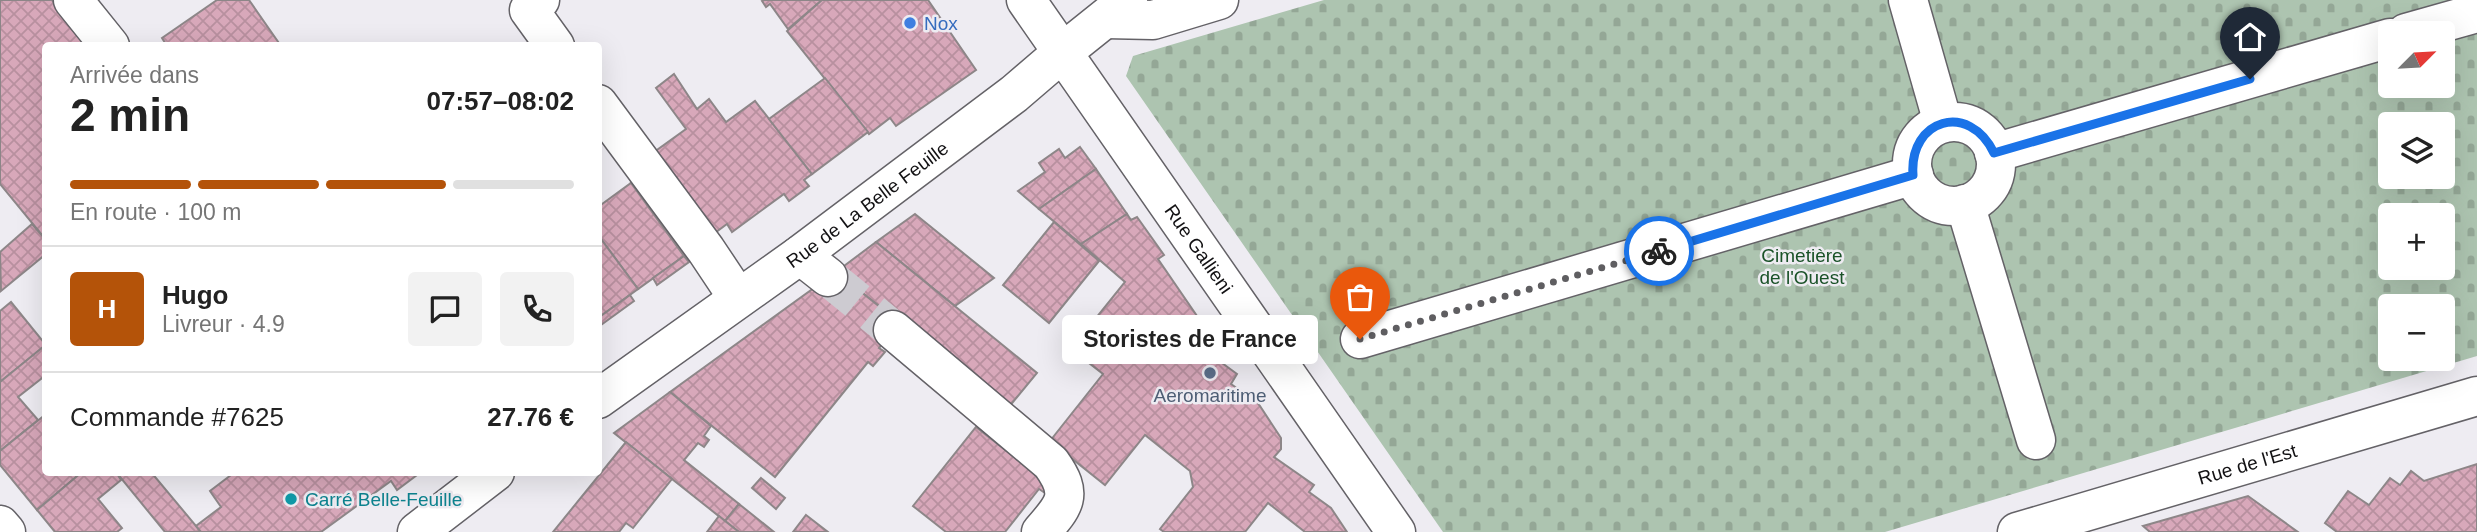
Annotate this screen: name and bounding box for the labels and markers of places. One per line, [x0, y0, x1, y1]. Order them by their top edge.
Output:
pin [2220, 7, 2280, 79]
place label: Nox [924, 13, 958, 34]
marker: Nox [902, 15, 918, 31]
pin [1330, 267, 1390, 339]
callout: Storistes de France [1062, 314, 1318, 364]
marker: Aeromaritime [1202, 365, 1218, 381]
place label: Aeromaritime [1154, 385, 1266, 406]
place label: Carré Belle-Feuille [305, 489, 462, 510]
marker: Carré Belle-Feuille [283, 491, 299, 507]

